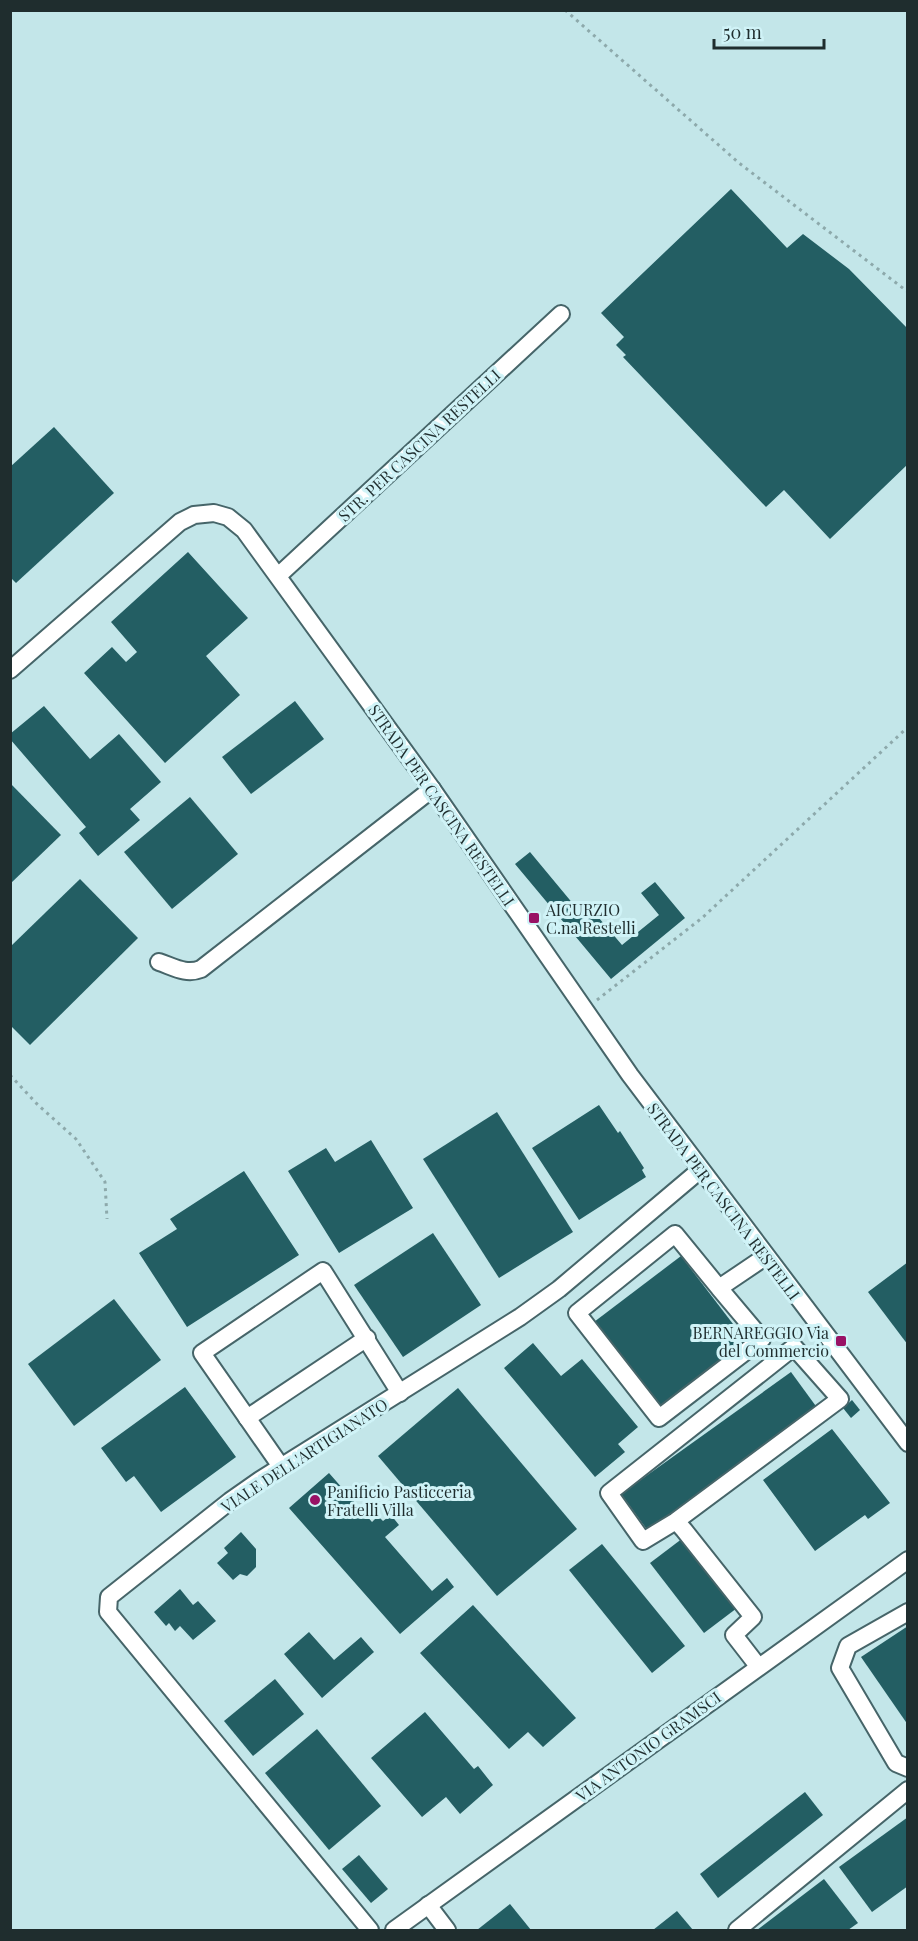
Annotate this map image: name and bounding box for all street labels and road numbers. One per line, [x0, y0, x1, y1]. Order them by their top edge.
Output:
street label: STR. PER CASCINA RESTELLI [333, 364, 505, 526]
street label: STRADA PER CASCINA RESTELLI [364, 700, 520, 910]
street label: STRADA PER CASCINA RESTELLI [643, 1098, 805, 1304]
street label: VIALE DELL'ARTIGIANATO [216, 1393, 391, 1517]
street label: VIA ANTONIO GRAMSCI [570, 1686, 725, 1806]

